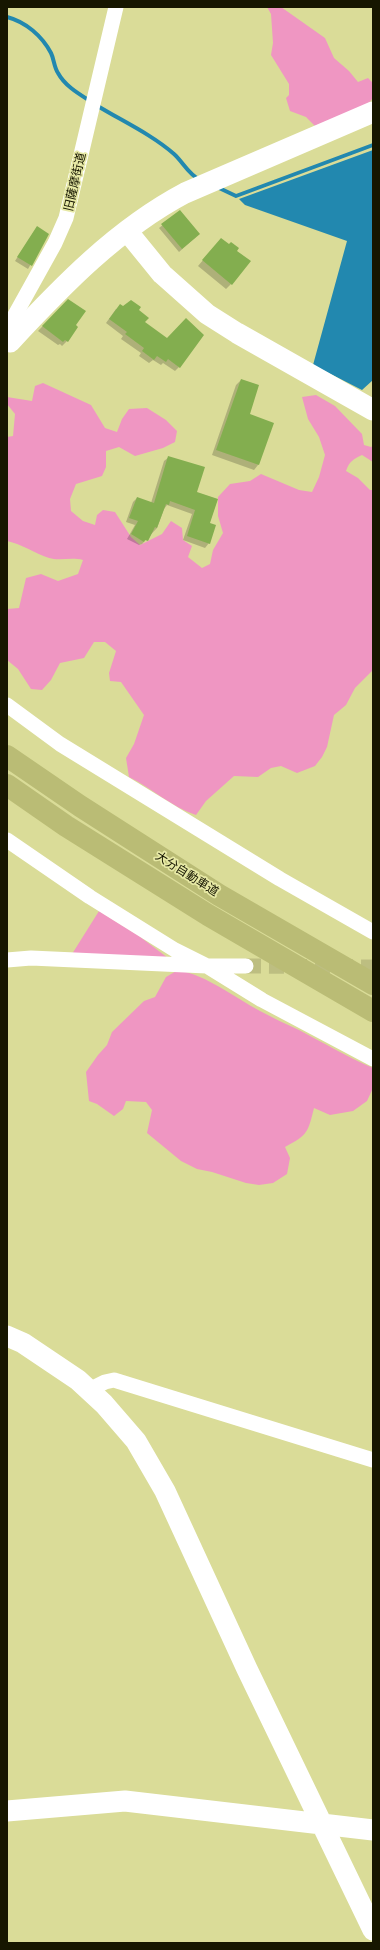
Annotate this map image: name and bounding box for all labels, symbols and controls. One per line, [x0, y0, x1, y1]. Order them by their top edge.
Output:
street label: 旧薩摩街道 [61, 151, 89, 213]
street label: 大分自動車道 [153, 849, 221, 899]

